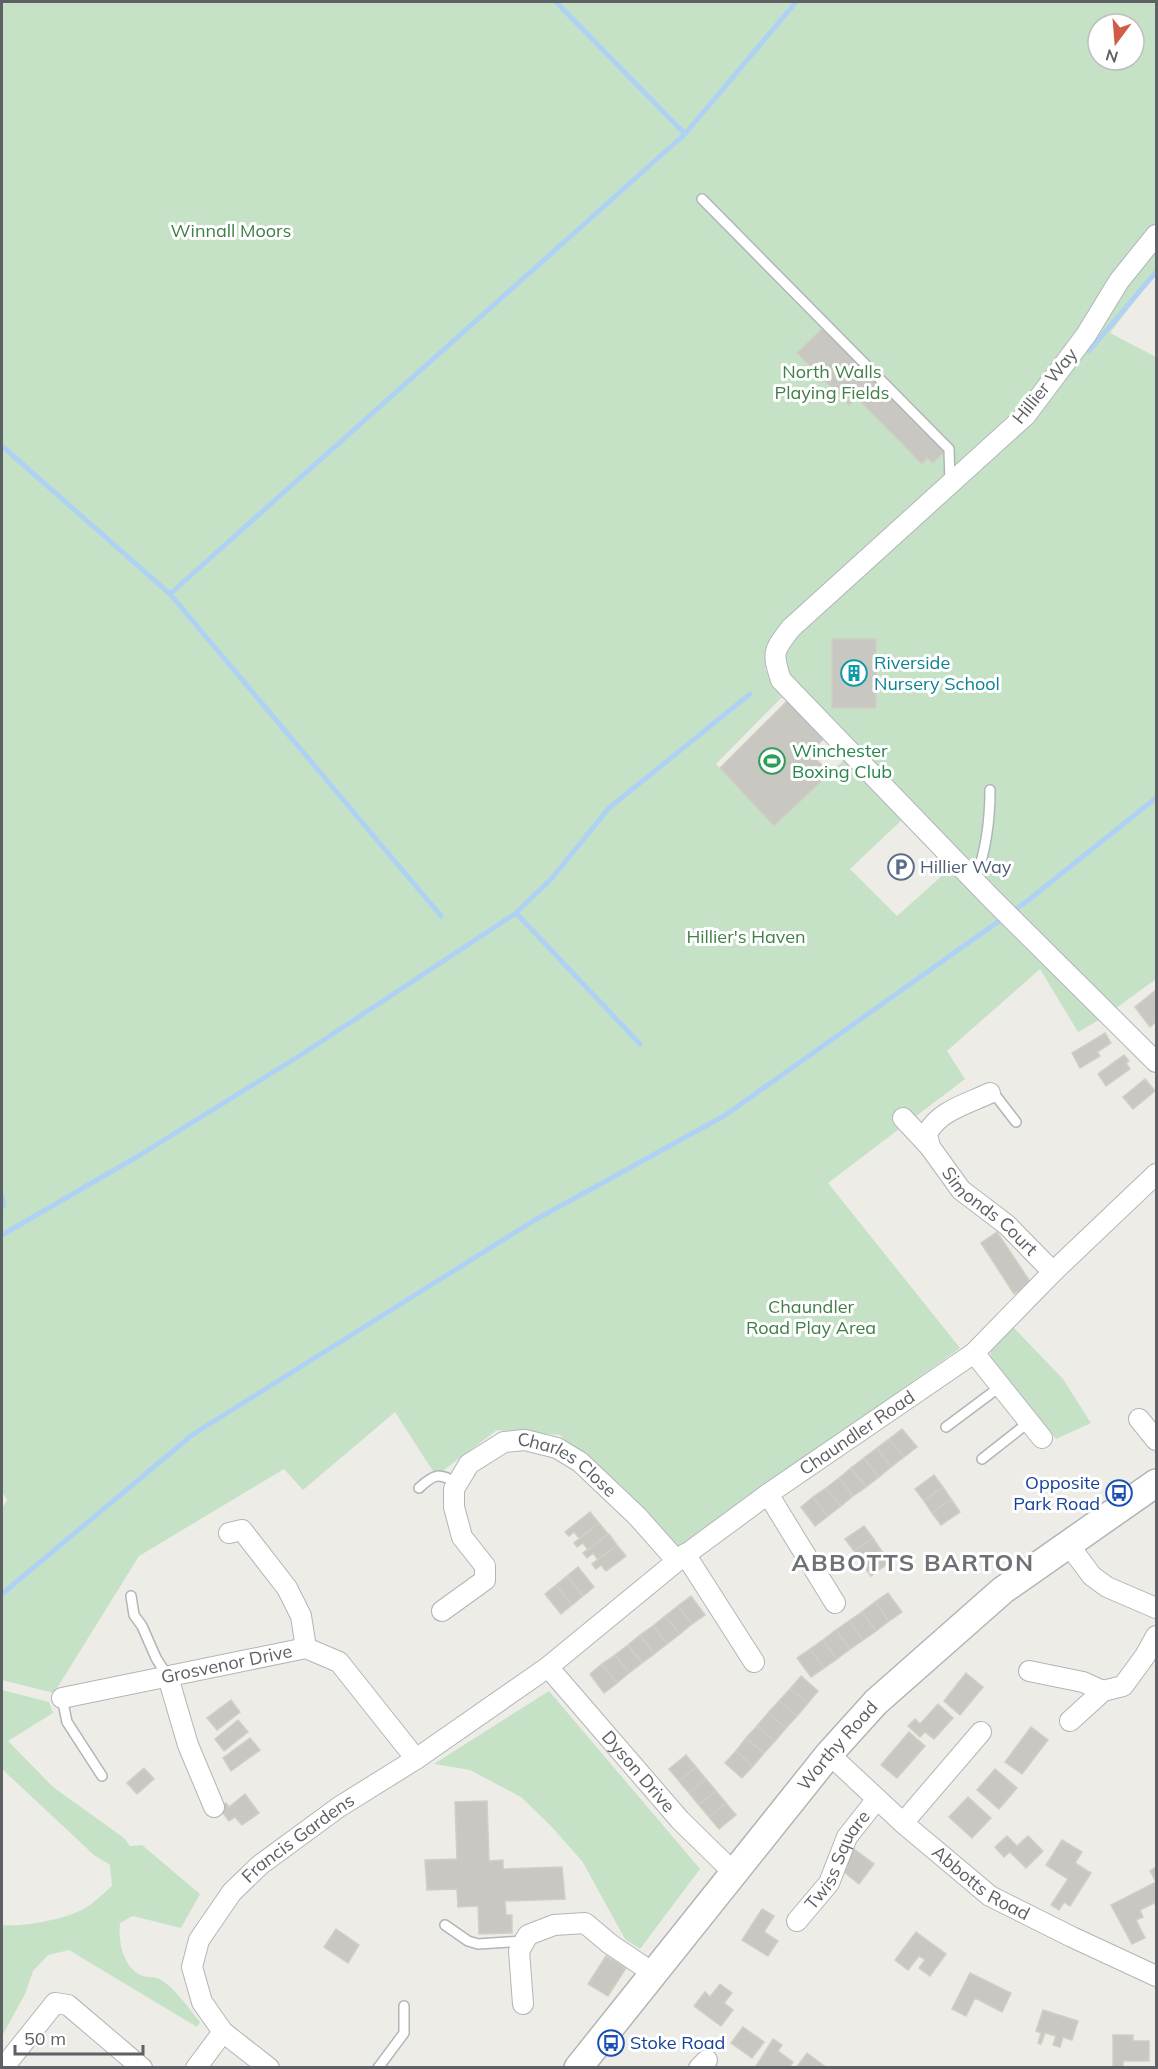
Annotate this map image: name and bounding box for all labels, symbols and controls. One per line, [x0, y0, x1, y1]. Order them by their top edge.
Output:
north arrow [1086, 12, 1146, 72]
text: N [1103, 45, 1120, 68]
park label: Winnall Moors [171, 219, 291, 242]
street label: Hillier Way [1007, 343, 1083, 428]
park label: North Walls Playing Fields [775, 360, 889, 404]
place label: Riverside Nursery School [874, 651, 1000, 695]
building icon: Riverside Nursery School [839, 658, 869, 688]
place label: Winchester Boxing Club [792, 739, 892, 783]
sports icon: Winchester Boxing Club [757, 746, 787, 776]
parking icon: Hillier Way [886, 852, 916, 882]
place label: Hillier Way [920, 855, 1012, 878]
park label: Hillier's Haven [686, 925, 806, 948]
street label: Simonds Court [937, 1162, 1043, 1260]
park label: Chaundler Road Play Area [746, 1295, 876, 1339]
street label: Chaundler Road [795, 1385, 919, 1480]
street label: Charles Close [516, 1428, 622, 1502]
place label: Opposite Park Road [1013, 1471, 1100, 1515]
bus stop icon: Opposite Park Road [1104, 1478, 1134, 1508]
district label: ABBOTTS BARTON [791, 1547, 1035, 1577]
street label: Grosvenor Drive [159, 1639, 294, 1688]
street label: Worthy Road [792, 1696, 883, 1795]
street label: Dyson Drive [597, 1725, 680, 1817]
street label: Francis Gardens [237, 1788, 359, 1888]
street label: Twiss Square [800, 1805, 875, 1914]
street label: Abbotts Road [927, 1840, 1034, 1925]
scale bar [15, 2018, 142, 2056]
text: 50 m [24, 2027, 66, 2050]
bus stop icon: Stoke Road [596, 2028, 626, 2058]
place label: Stoke Road [630, 2031, 725, 2054]

